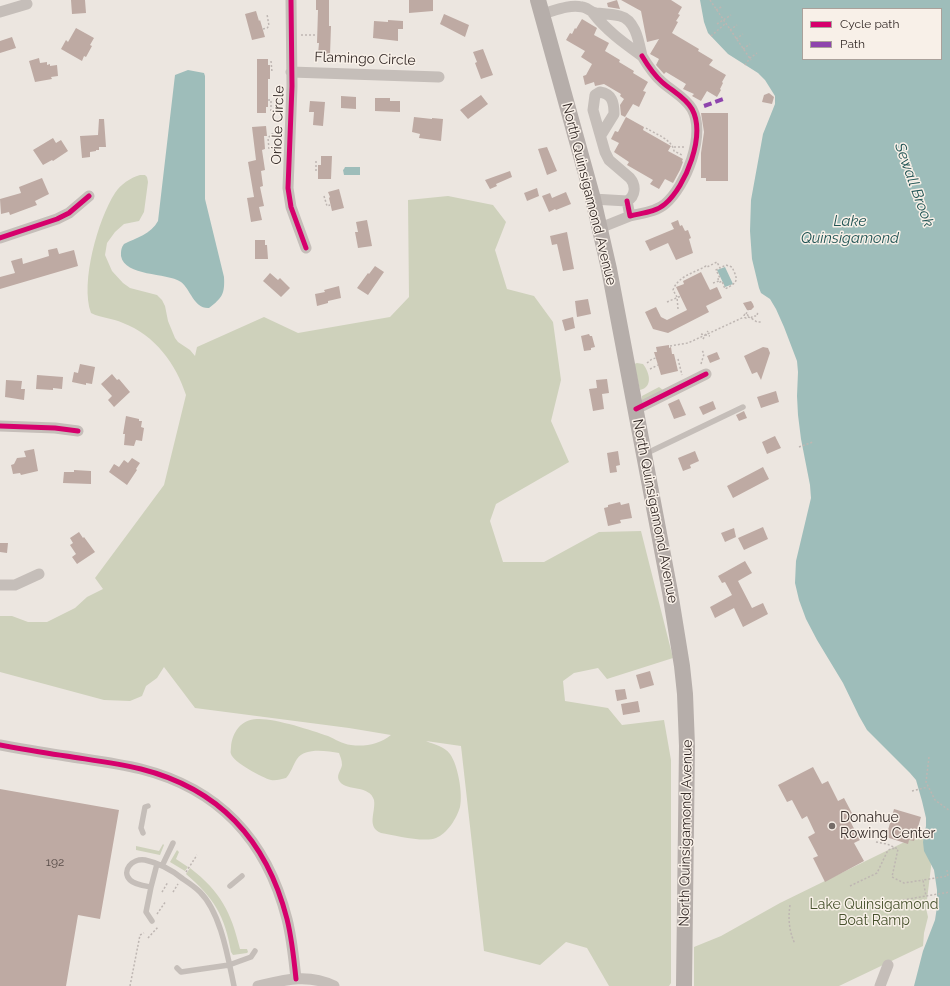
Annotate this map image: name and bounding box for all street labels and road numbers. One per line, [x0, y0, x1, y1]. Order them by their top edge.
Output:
street label: Flamingo Circle [314, 49, 416, 69]
street label: Oriole Circle [268, 85, 288, 165]
street label: North Quinsigamond Avenue [558, 101, 620, 287]
street label: North Quinsigamond Avenue [629, 418, 681, 604]
street label: North Quinsigamond Avenue [676, 739, 696, 927]

